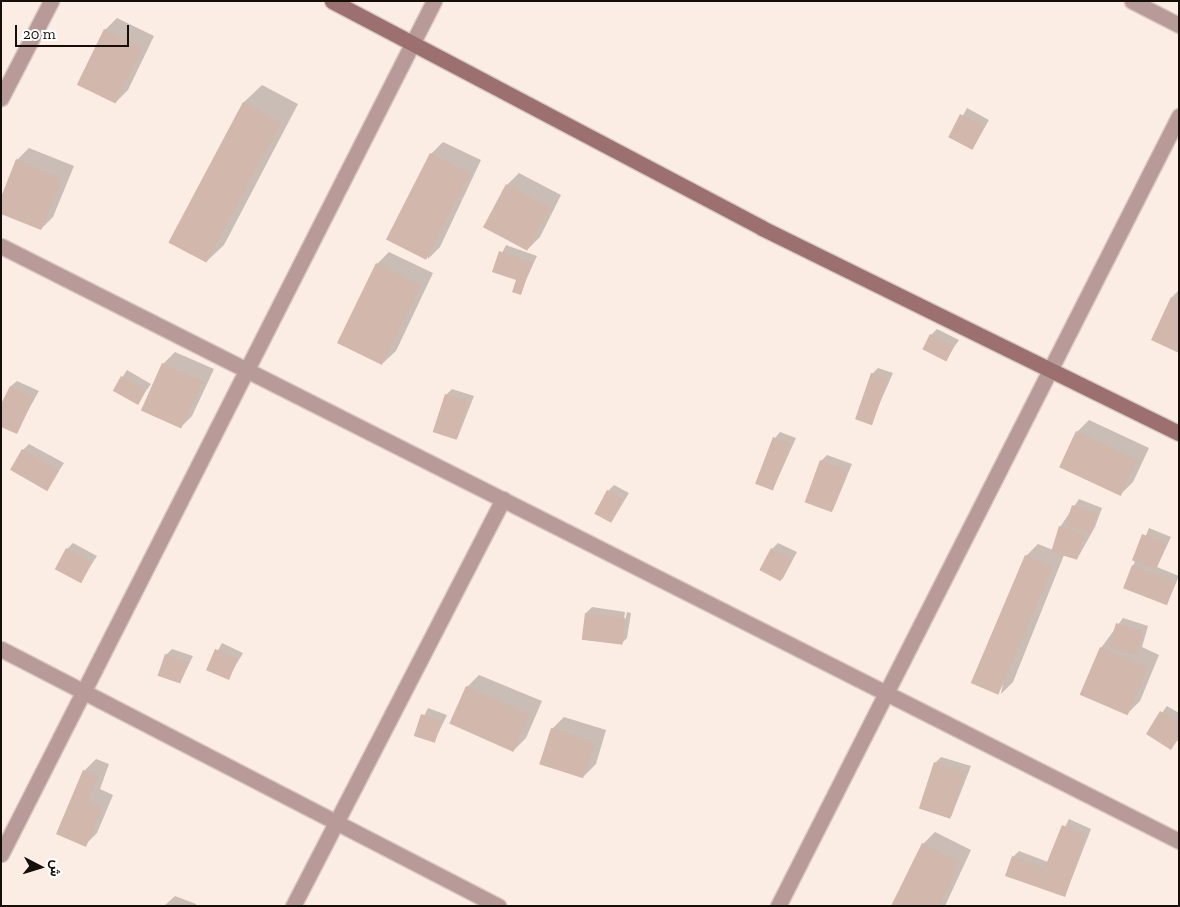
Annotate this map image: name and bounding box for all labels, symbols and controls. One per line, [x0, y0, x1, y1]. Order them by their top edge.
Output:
scale bar [18, 15, 131, 47]
text: 20 m [23, 25, 56, 43]
north arrow [15, 842, 65, 892]
text: ش [46, 859, 65, 877]

